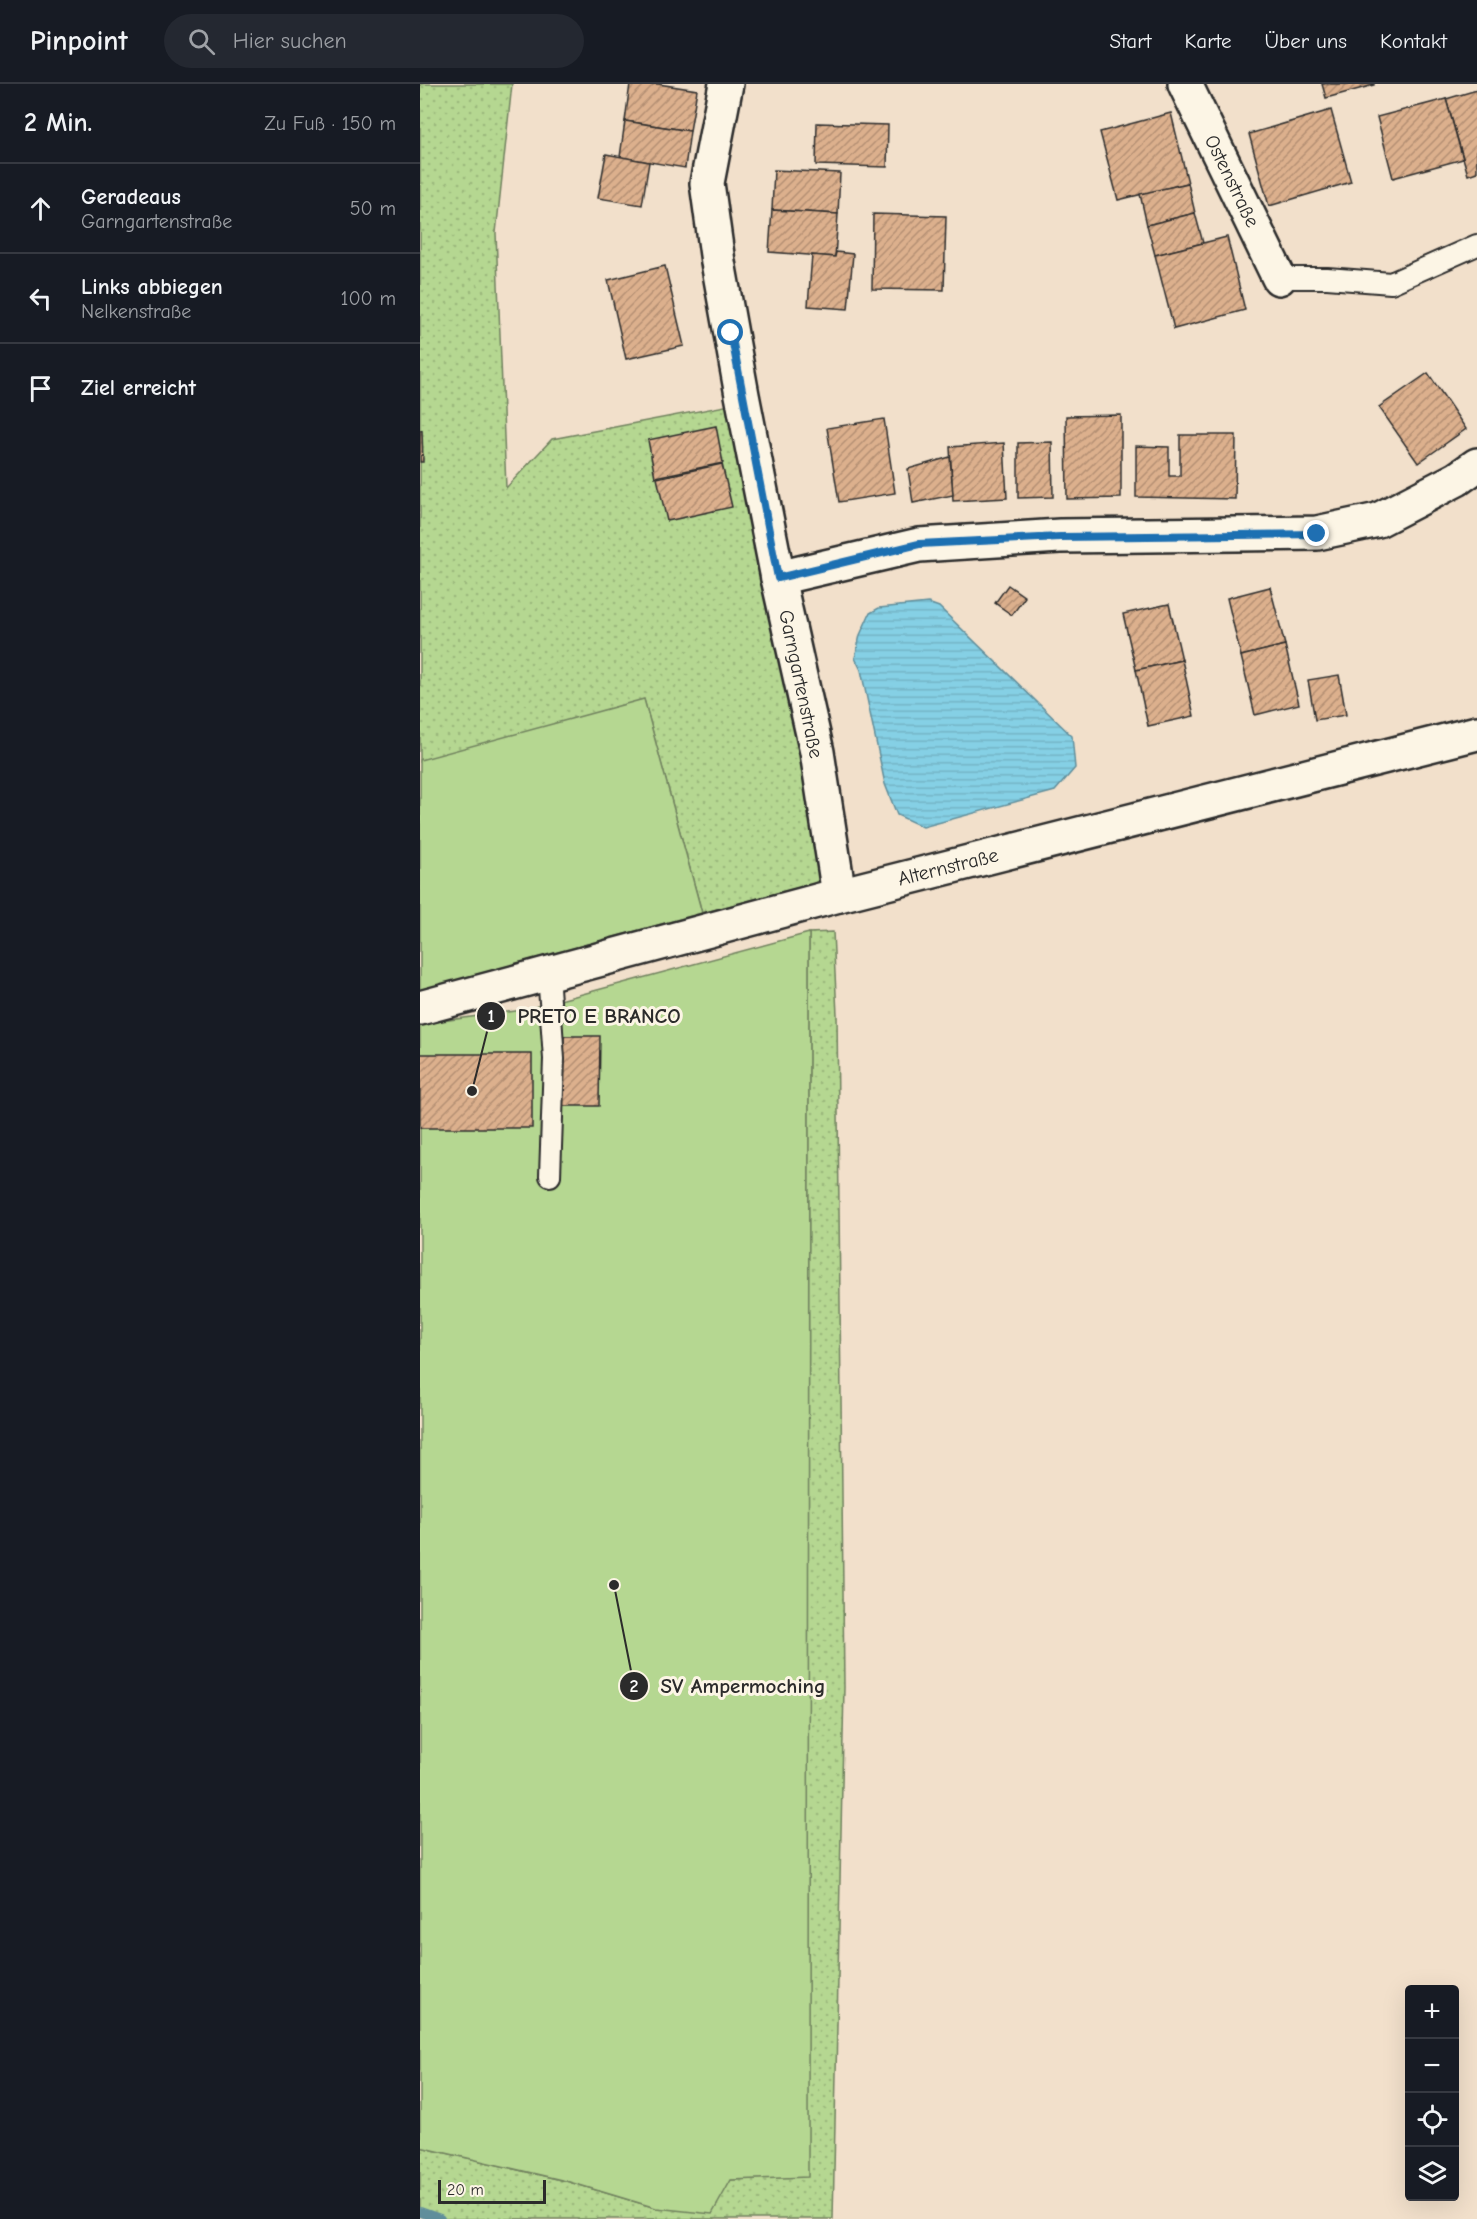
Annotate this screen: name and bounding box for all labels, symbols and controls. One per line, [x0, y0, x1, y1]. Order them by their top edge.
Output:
search box [164, 14, 584, 68]
text: Pinpoint [30, 25, 128, 57]
icon: search [185, 25, 218, 58]
text: Hier suchen [233, 28, 347, 54]
text: Start [1109, 29, 1152, 53]
text: Karte [1185, 29, 1231, 53]
text: Über uns [1264, 29, 1347, 53]
text: Kontakt [1380, 29, 1447, 53]
text: 2 Min. [24, 108, 92, 138]
text: Zu Fuß · 150 m [264, 112, 396, 135]
street label: Ostenstraße [1200, 131, 1264, 231]
text: Geradeaus [81, 184, 181, 210]
icon: ahead [24, 192, 57, 225]
text: 50 m [350, 197, 396, 220]
text: Garngartenstraße [81, 210, 232, 233]
text: Links abbiegen [81, 274, 223, 300]
icon: left [24, 282, 57, 315]
text: 100 m [341, 287, 396, 310]
text: Nelkenstraße [81, 300, 191, 323]
route start [717, 319, 743, 345]
icon: arrive [24, 372, 57, 405]
text: Ziel erreicht [81, 375, 196, 401]
route end [1303, 520, 1329, 546]
street label: Garngartenstraße [774, 608, 828, 760]
street label: Alternstraße [895, 843, 1001, 891]
callout: PRETO E BRANCO [476, 996, 693, 1035]
text: PRETO E BRANCO [517, 1004, 681, 1028]
text: 1 [487, 1006, 495, 1027]
callout: SV Ampermoching [619, 1666, 838, 1705]
text: SV Ampermoching [661, 1674, 825, 1698]
text: 2 [630, 1676, 639, 1697]
map controls [1405, 1985, 1459, 2201]
button: + [1405, 1985, 1459, 2039]
button: − [1405, 2039, 1459, 2093]
button: locate [1405, 2093, 1459, 2147]
button: layers [1405, 2147, 1459, 2201]
scale bar [438, 2177, 546, 2204]
text: 20 m [447, 2181, 484, 2199]

